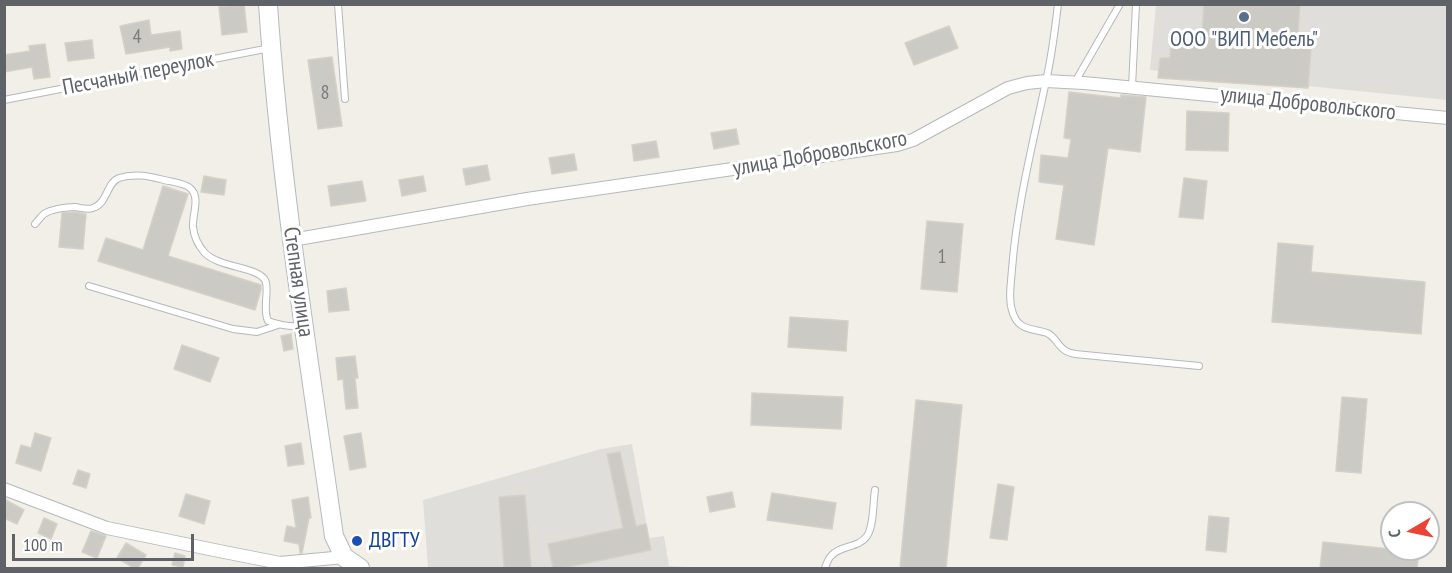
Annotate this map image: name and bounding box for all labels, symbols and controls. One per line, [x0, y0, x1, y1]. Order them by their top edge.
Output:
marker: ООО "ВИП Мебель" [1237, 10, 1251, 24]
house number: 4 [133, 25, 141, 49]
place label: ООО "ВИП Мебель" [1170, 27, 1318, 53]
street label: Песчаный переулок [60, 46, 216, 102]
house number: 8 [321, 81, 329, 105]
street label: улица Добровольского [1219, 82, 1397, 126]
street label: улица Добровольского [731, 126, 909, 182]
street label: Степная улица [277, 225, 319, 339]
house number: 1 [938, 245, 946, 269]
north arrow [1380, 501, 1440, 561]
scale bar [15, 522, 196, 560]
place label: ДВГТУ [369, 528, 419, 554]
text: С [1384, 528, 1405, 539]
text: 100 m [23, 533, 63, 556]
marker: ДВГТУ [350, 534, 364, 548]

